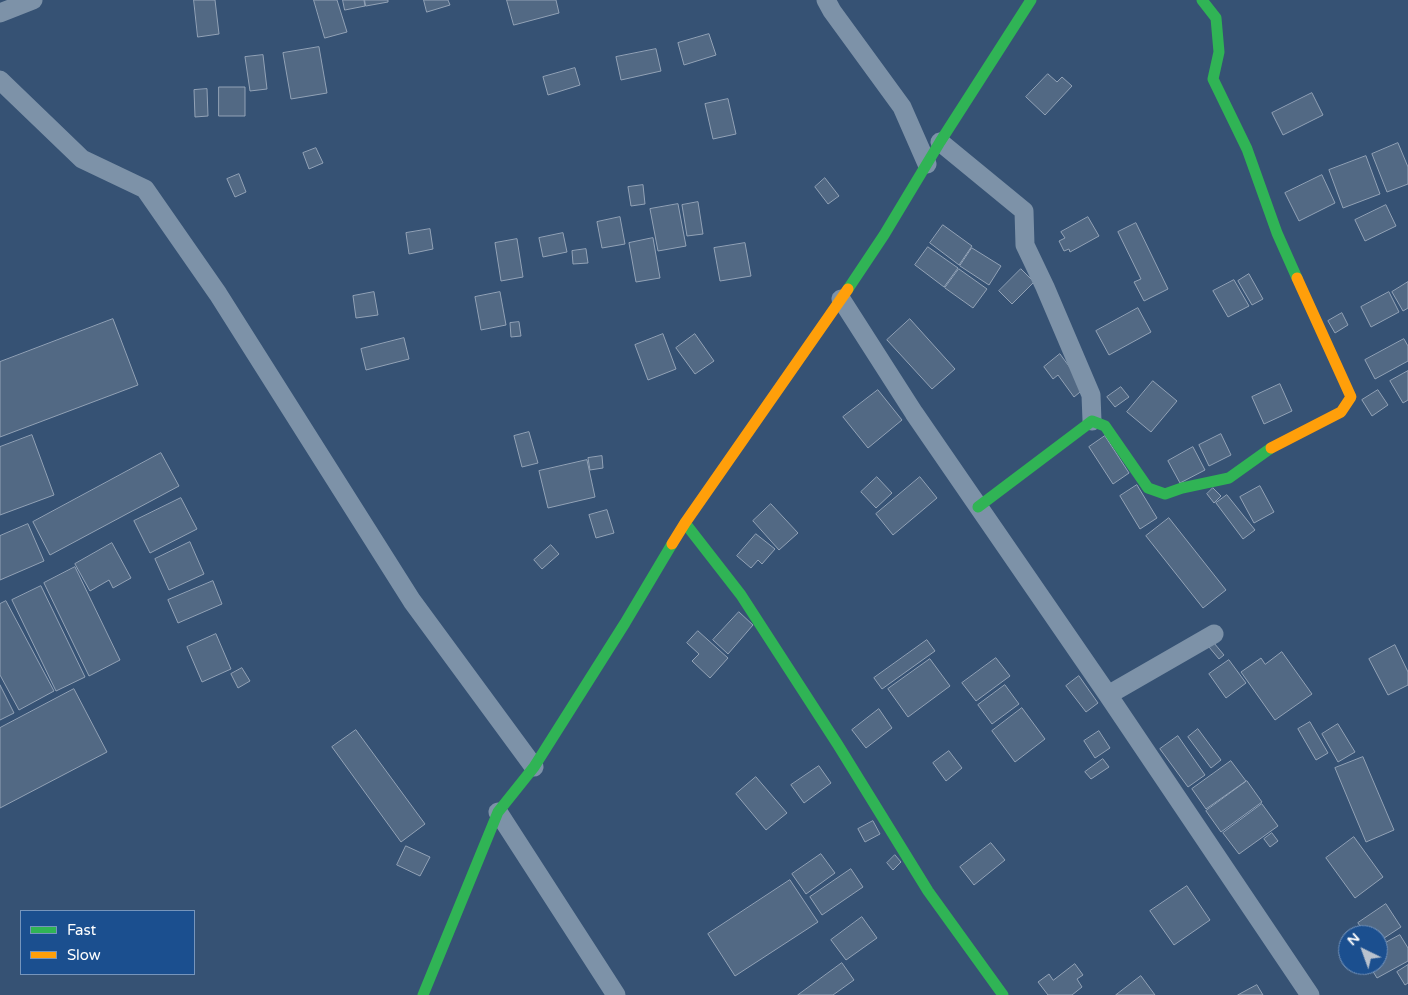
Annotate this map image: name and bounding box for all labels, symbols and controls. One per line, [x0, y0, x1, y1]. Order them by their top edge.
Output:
legend [20, 910, 195, 975]
text: Fast [67, 921, 96, 939]
north arrow [1338, 925, 1388, 975]
text: N [1343, 929, 1363, 949]
text: Slow [67, 946, 101, 964]

